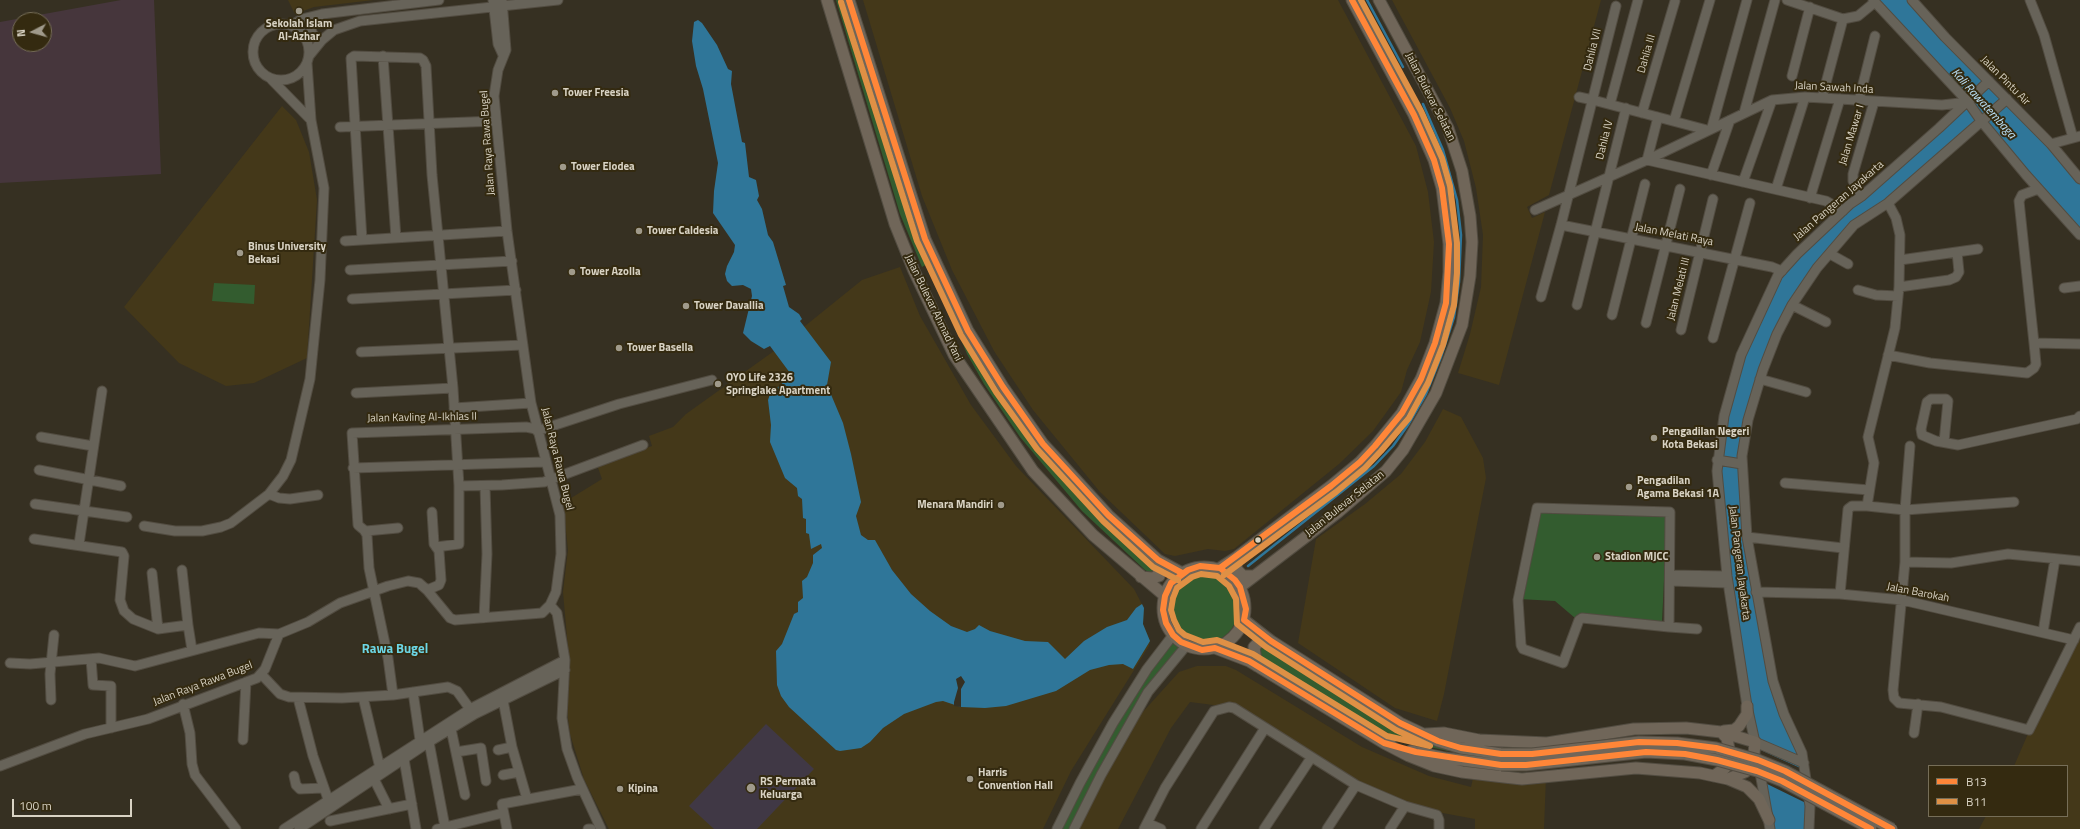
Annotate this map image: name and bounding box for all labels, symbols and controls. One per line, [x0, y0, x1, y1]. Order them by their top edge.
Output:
marker: Sekolah Islam Al-Azhar [294, 6, 304, 16]
north arrow [12, 12, 52, 52]
place label: Sekolah Islam Al-Azhar [266, 17, 332, 43]
street label: Dahlia VII [1581, 27, 1605, 73]
text: N [13, 29, 29, 38]
street label: Dahlia III [1635, 33, 1659, 75]
street label: Jalan Bulevar Selatan [1402, 51, 1458, 143]
street label: Jalan Pintu Air [1977, 53, 2033, 109]
water label: Kali Rawatembaga [1948, 66, 2018, 142]
street label: Jalan Sawah Inda [1794, 79, 1874, 97]
place label: Tower Freesia [563, 86, 629, 100]
marker: Tower Freesia [550, 88, 560, 98]
street label: Jalan Raya Rawa Bugel [478, 90, 498, 196]
street label: Jalan Mawar I [1837, 103, 1867, 167]
street label: Dahlia lV [1594, 119, 1616, 161]
street label: Jalan Pangeran Jayakarta [1791, 158, 1887, 244]
place label: Tower Elodea [571, 160, 635, 174]
marker: Tower Elodea [558, 162, 568, 172]
street label: Jalan Melati Raya [1634, 221, 1714, 249]
place label: Tower Caldesia [647, 224, 718, 238]
marker: Tower Caldesia [634, 226, 644, 236]
place label: Binus University Bekasi [248, 240, 326, 266]
marker: Binus University Bekasi [235, 248, 245, 258]
street label: Jalan Bulevar Ahmad Yani [901, 252, 965, 364]
street label: Jalan Melati III [1665, 256, 1693, 322]
place label: Tower Azolla [580, 265, 641, 279]
marker: Tower Azolla [567, 267, 577, 277]
place label: Tower Davallia [694, 299, 763, 313]
marker: Tower Davallia [681, 301, 691, 311]
place label: Tower Basella [627, 341, 693, 355]
marker: Tower Basella [614, 343, 624, 353]
place label: OYO Life 2326 Springlake Apartment [726, 371, 830, 397]
marker: OYO Life 2326 Springlake Apartment [713, 379, 723, 389]
street label: Jalan Raya Rawa Bugel [538, 406, 576, 512]
street label: Jalan Kavling Al-Ikhlas II [367, 410, 477, 426]
place label: Pengadilan Negeri Kota Bekasi [1662, 425, 1749, 451]
marker: Pengadilan Negeri Kota Bekasi [1649, 433, 1659, 443]
street label: Jalan Bulevar Selatan [1303, 468, 1387, 540]
place label: Pengadilan Agama Bekasi 1A [1637, 474, 1719, 500]
marker: Pengadilan Agama Bekasi 1A [1624, 482, 1634, 492]
place label: Menara Mandiri [917, 498, 993, 512]
marker: Menara Mandiri [996, 500, 1006, 510]
street label: Jalan Pangeran Jayakarta [1725, 505, 1753, 621]
unlabelled marker [1253, 535, 1263, 545]
place label: Stadion MJCC [1605, 550, 1668, 564]
marker: Stadion MJCC [1592, 552, 1602, 562]
street label: Jalan Barokah [1886, 580, 1950, 606]
district label: Rawa Bugel [362, 642, 428, 658]
street label: Jalan Raya Rawa Bugel [151, 659, 255, 709]
legend [1928, 765, 2068, 817]
place label: Harris Convention Hall [978, 766, 1053, 792]
text: B13 [1966, 772, 1987, 791]
marker: Harris Convention Hall [965, 774, 975, 784]
place label: RS Permata Keluarga [760, 775, 816, 801]
place label: Kipina [628, 782, 658, 796]
marker: RS Permata Keluarga [745, 782, 757, 794]
marker: Kipina [615, 784, 625, 794]
scale bar [14, 791, 134, 817]
text: B11 [1966, 792, 1987, 811]
text: 100 m [19, 796, 52, 815]

